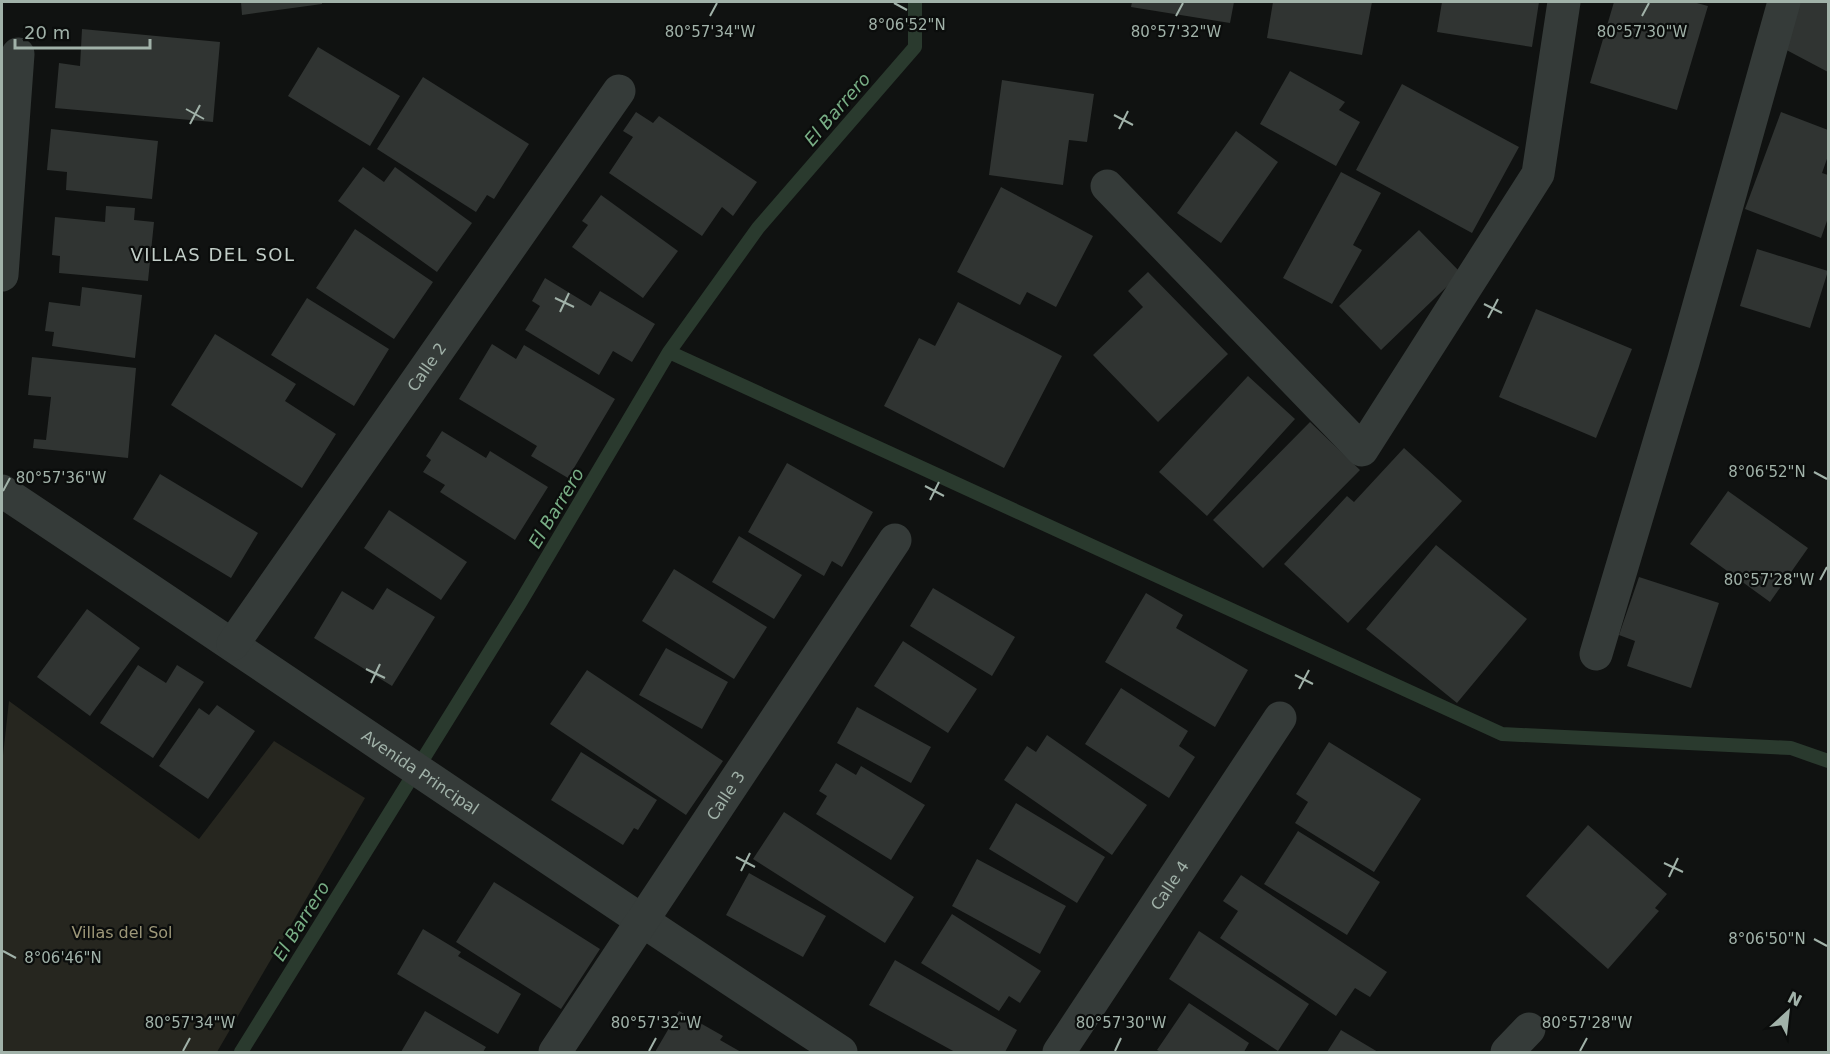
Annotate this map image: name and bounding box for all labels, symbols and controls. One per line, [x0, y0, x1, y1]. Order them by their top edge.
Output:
scale bar [15, 12, 150, 50]
text: 8°06'52"N [868, 16, 946, 34]
text: 20 m [24, 22, 70, 43]
text: 80°57'34"W [665, 23, 755, 41]
text: 80°57'32"W [1131, 23, 1221, 41]
text: 80°57'30"W [1597, 23, 1687, 41]
water label: El Barrero [800, 68, 874, 150]
district label: VILLAS DEL SOL [130, 244, 296, 265]
street label: Calle 2 [403, 339, 450, 395]
text: 8°06'52"N [1728, 463, 1806, 481]
water label: El Barrero [524, 464, 588, 552]
text: 80°57'36"W [16, 469, 106, 487]
text: 80°57'28"W [1724, 571, 1814, 589]
street label: Avenida Principal [358, 726, 483, 818]
street label: Calle 3 [702, 767, 749, 824]
street label: Calle 4 [1146, 857, 1192, 913]
water label: El Barrero [268, 877, 334, 965]
park label: Villas del Sol [71, 923, 173, 942]
text: 8°06'50"N [1728, 930, 1806, 948]
text: 8°06'46"N [24, 949, 102, 967]
north arrow [1758, 982, 1818, 1042]
text: N [1784, 988, 1805, 1011]
text: 80°57'34"W [145, 1014, 235, 1032]
text: 80°57'32"W [611, 1014, 701, 1032]
text: 80°57'30"W [1076, 1014, 1166, 1032]
text: 80°57'28"W [1542, 1014, 1632, 1032]

